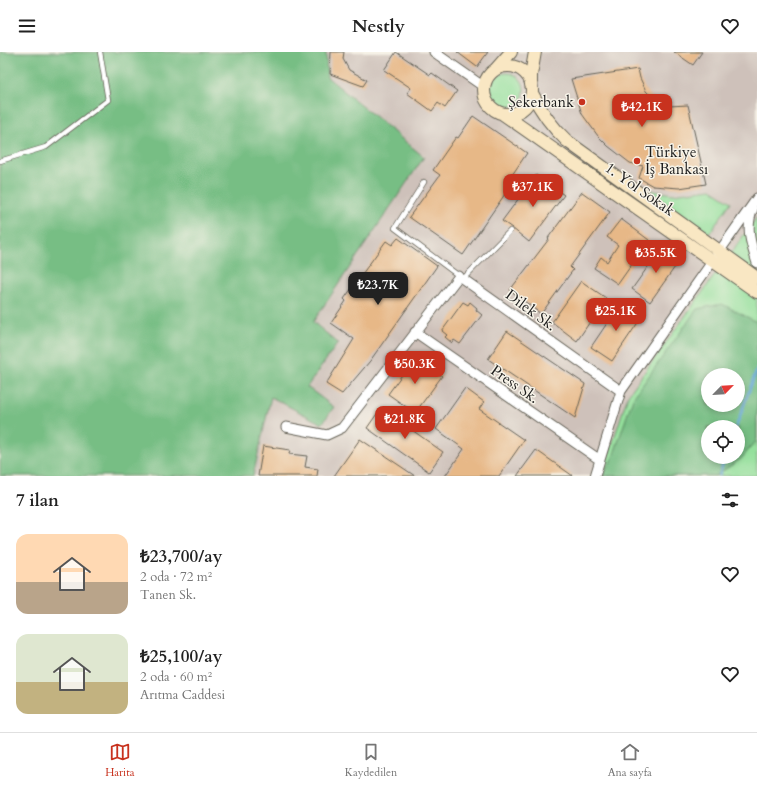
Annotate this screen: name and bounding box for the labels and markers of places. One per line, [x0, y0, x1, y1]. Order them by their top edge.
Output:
place label: Şekerbank [508, 92, 574, 112]
pin: ₺42.1K [609, 94, 675, 128]
marker: Şekerbank [577, 97, 587, 107]
place label: Türkiye İş Bankası [645, 142, 708, 179]
marker: Türkiye İş Bankası [632, 156, 642, 166]
pin: ₺37.1K [500, 174, 566, 208]
pin: ₺35.5K [623, 240, 689, 274]
pin: ₺23.7K [345, 272, 411, 306]
pin: ₺25.1K [583, 298, 649, 332]
pin: ₺50.3K [382, 351, 448, 385]
pin: ₺21.8K [372, 406, 438, 440]

